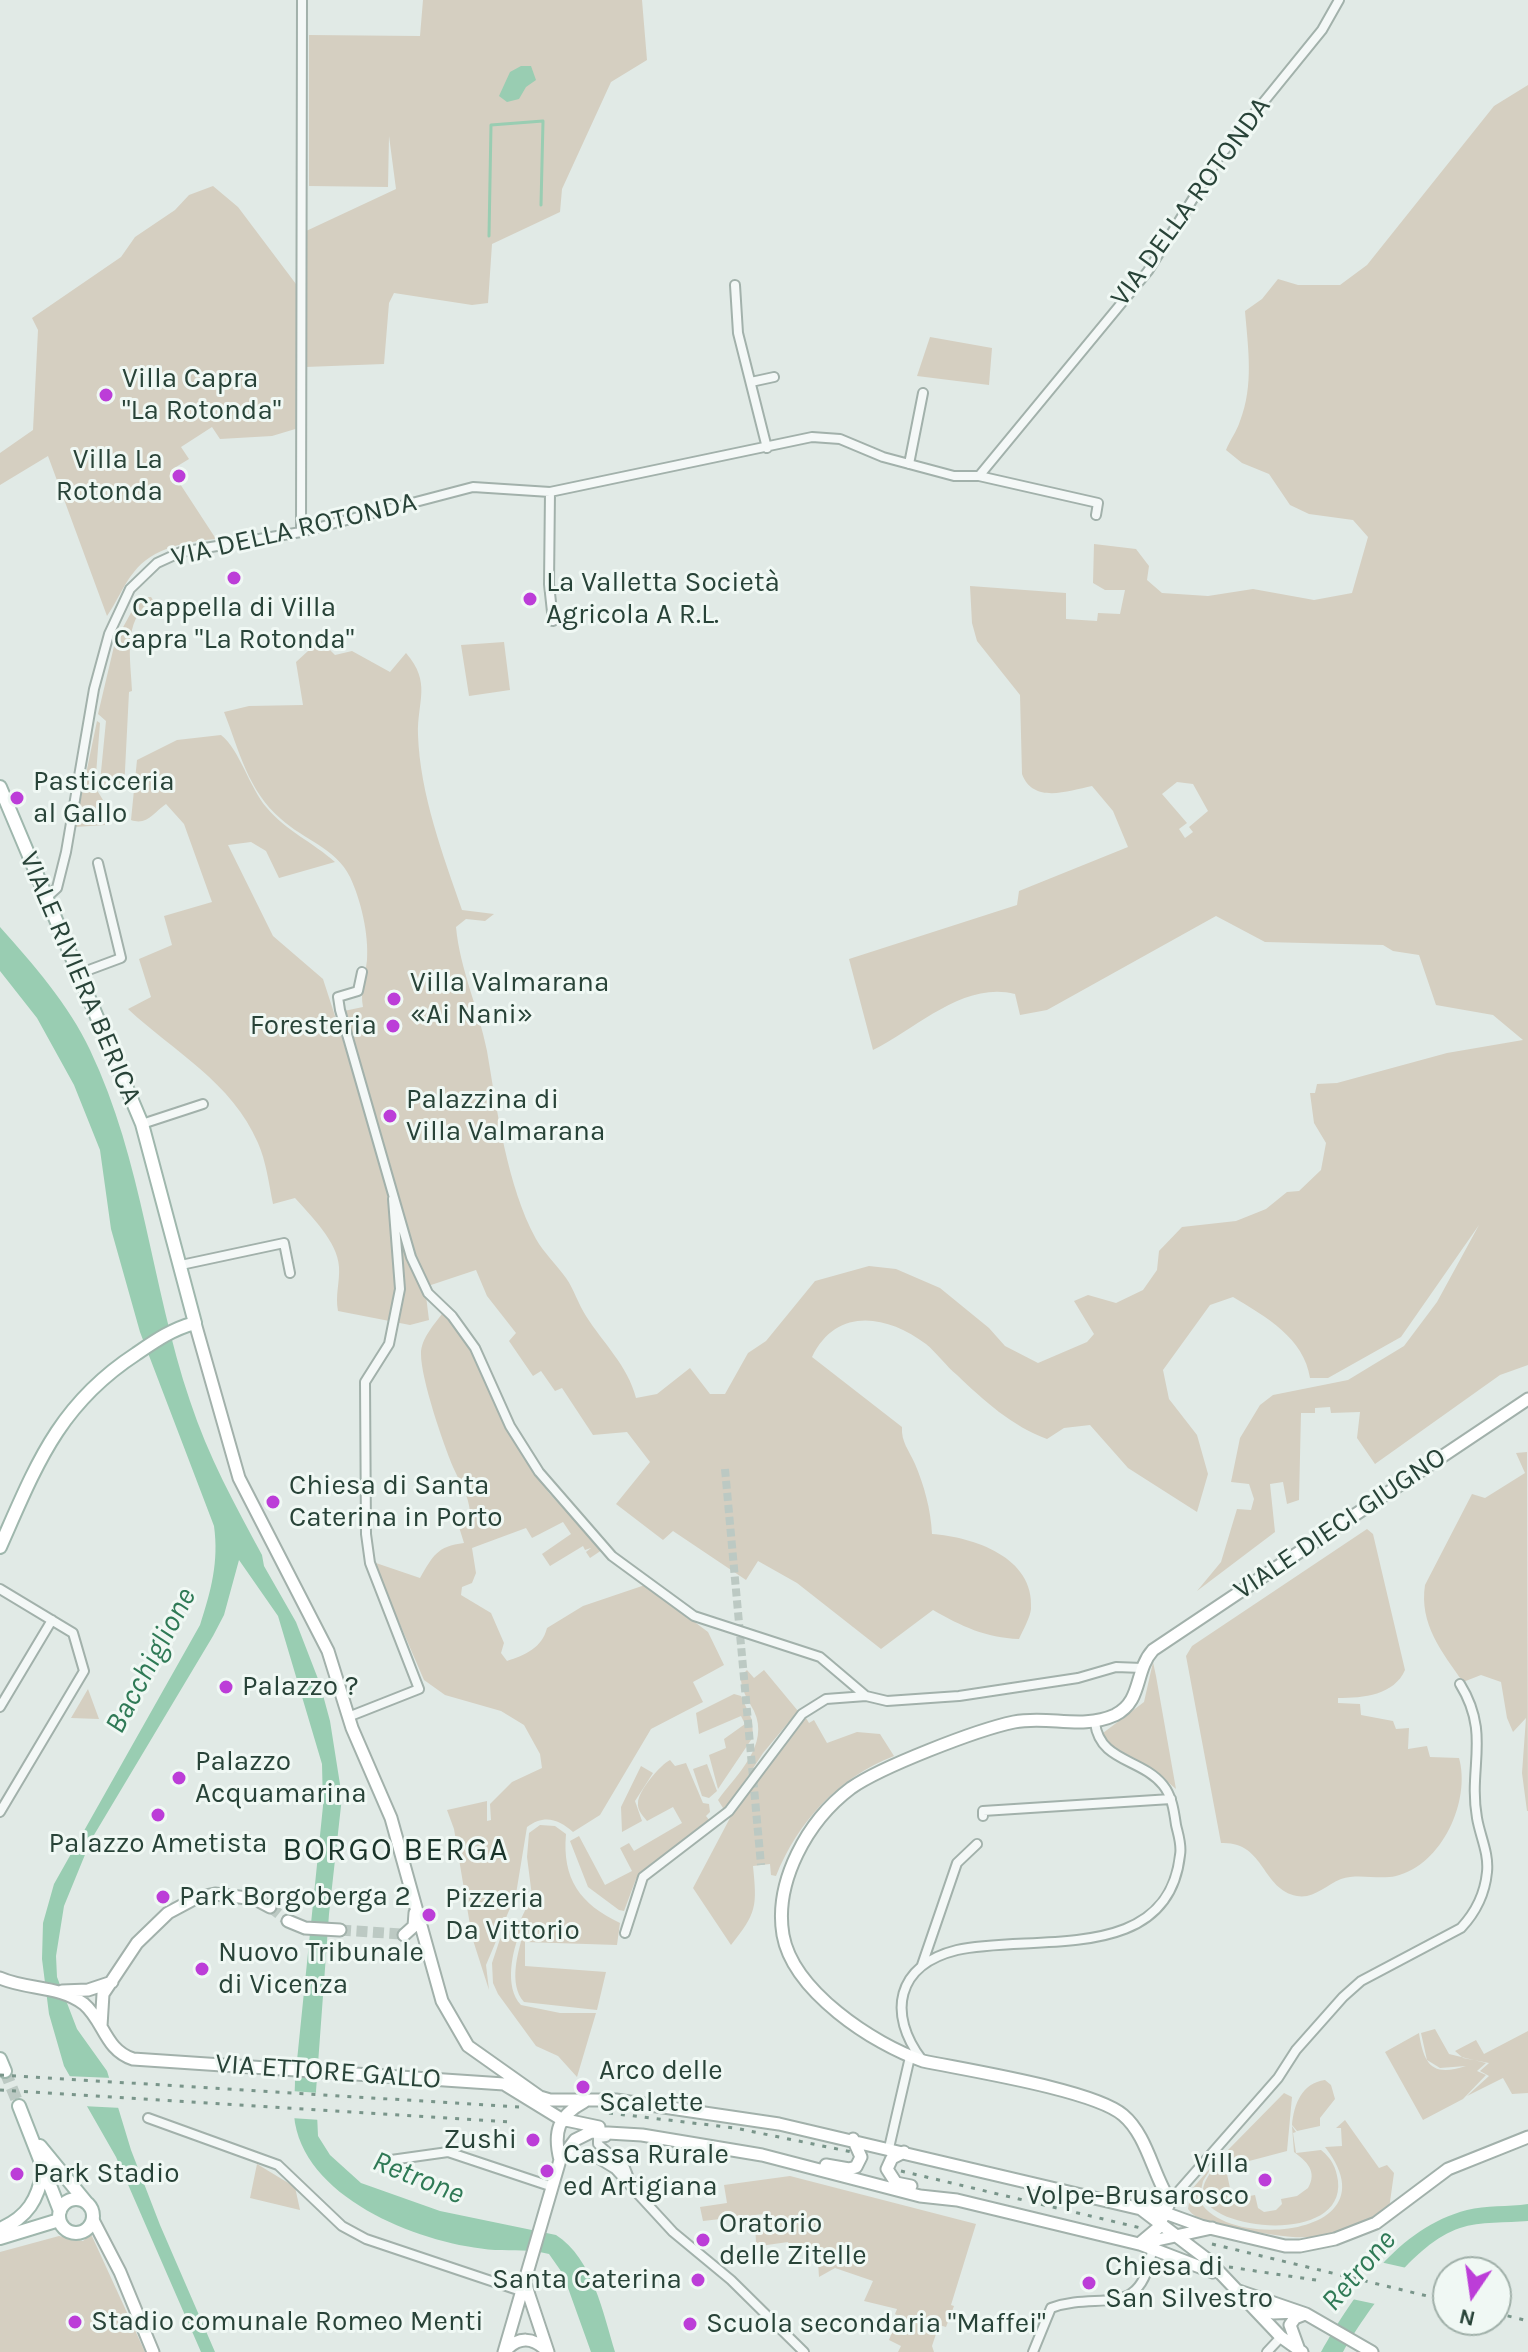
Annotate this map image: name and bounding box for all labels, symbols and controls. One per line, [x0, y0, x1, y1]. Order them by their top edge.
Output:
street label: VIA DELLA ROTONDA [1104, 91, 1278, 313]
place label: Villa Capra "La Rotonda" [122, 362, 281, 428]
marker: Villa Capra "La Rotonda" [97, 386, 115, 404]
place label: Villa La Rotonda [56, 443, 163, 509]
marker: Villa La Rotonda [170, 467, 188, 485]
street label: VIA DELLA ROTONDA [168, 485, 420, 575]
place label: La Valletta Società Agricola A R.L. [546, 566, 780, 632]
marker: Cappella di Villa Capra "La Rotonda" [225, 569, 243, 587]
marker: La Valletta Società Agricola A R.L. [521, 590, 539, 608]
place label: Cappella di Villa Capra "La Rotonda" [114, 591, 354, 657]
place label: Pasticceria al Gallo [33, 765, 175, 831]
marker: Pasticceria al Gallo [8, 789, 26, 807]
street label: VIALE RIVIERA BERICA [12, 847, 148, 1109]
place label: Villa Valmarana «Ai Nani» [410, 966, 609, 1032]
marker: Villa Valmarana «Ai Nani» [385, 990, 403, 1008]
place label: Foresteria [250, 1009, 377, 1043]
marker: Foresteria [384, 1017, 402, 1035]
place label: Palazzina di Villa Valmarana [406, 1083, 605, 1149]
marker: Palazzina di Villa Valmarana [381, 1107, 399, 1125]
street label: VIALE DIECI GIUGNO [1228, 1441, 1452, 1607]
place label: Chiesa di Santa Caterina in Porto [289, 1469, 503, 1535]
marker: Chiesa di Santa Caterina in Porto [264, 1493, 282, 1511]
water label: Bacchiglione [98, 1582, 204, 1740]
place label: Palazzo ? [242, 1670, 359, 1704]
marker: Palazzo ? [217, 1678, 235, 1696]
place label: Palazzo Acquamarina [195, 1745, 367, 1811]
marker: Palazzo Acquamarina [170, 1769, 188, 1787]
marker: Palazzo Ametista [149, 1806, 167, 1824]
place label: Palazzo Ametista [49, 1827, 267, 1861]
district label: BORGO BERGA [282, 1832, 510, 1870]
place label: Park Borgoberga 2 [179, 1880, 411, 1914]
place label: Pizzeria Da Vittorio [445, 1882, 580, 1948]
marker: Park Borgoberga 2 [154, 1888, 172, 1906]
marker: Pizzeria Da Vittorio [420, 1906, 438, 1924]
place label: Nuovo Tribunale di Vicenza [218, 1936, 424, 2002]
marker: Nuovo Tribunale di Vicenza [193, 1960, 211, 1978]
street label: VIA ETTORE GALLO [214, 2047, 442, 2097]
place label: Arco delle Scalette [599, 2054, 723, 2120]
marker: Arco delle Scalette [574, 2078, 592, 2096]
place label: Zushi [444, 2123, 517, 2157]
marker: Zushi [524, 2131, 542, 2149]
place label: Cassa Rurale ed Artigiana [563, 2138, 729, 2204]
water label: Retrone [367, 2143, 469, 2213]
place label: Villa Volpe-Brusarosco [1026, 2147, 1249, 2213]
place label: Park Stadio [33, 2157, 180, 2191]
marker: Cassa Rurale ed Artigiana [538, 2162, 556, 2180]
marker: Park Stadio [8, 2165, 26, 2183]
marker: Villa Volpe-Brusarosco [1256, 2171, 1274, 2189]
place label: Oratorio delle Zitelle [719, 2207, 867, 2273]
water label: Retrone [1314, 2223, 1404, 2319]
marker: Oratorio delle Zitelle [694, 2231, 712, 2249]
place label: Chiesa di San Silvestro [1105, 2250, 1273, 2316]
north arrow [1432, 2256, 1512, 2336]
place label: Santa Caterina [492, 2263, 682, 2297]
marker: Santa Caterina [689, 2271, 707, 2289]
marker: Chiesa di San Silvestro [1080, 2274, 1098, 2292]
text: N [1456, 2303, 1478, 2332]
place label: Stadio comunale Romeo Menti [91, 2305, 484, 2339]
place label: Scuola secondaria "Maffei" [706, 2307, 1046, 2341]
marker: Stadio comunale Romeo Menti [66, 2313, 84, 2331]
marker: Scuola secondaria "Maffei" [681, 2315, 699, 2333]

